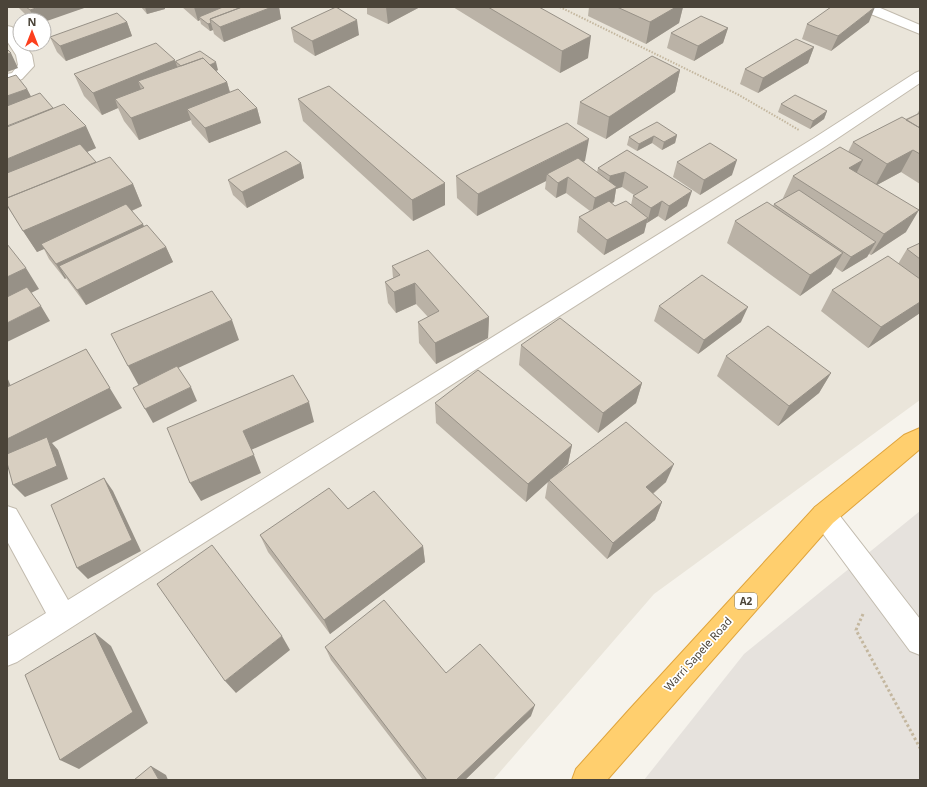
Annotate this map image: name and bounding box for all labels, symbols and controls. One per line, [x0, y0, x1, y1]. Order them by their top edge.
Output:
north arrow [12, 12, 52, 52]
text: N [28, 14, 36, 29]
road number: A2 [735, 593, 757, 609]
street label: Warri Sapele Road [660, 614, 735, 694]

